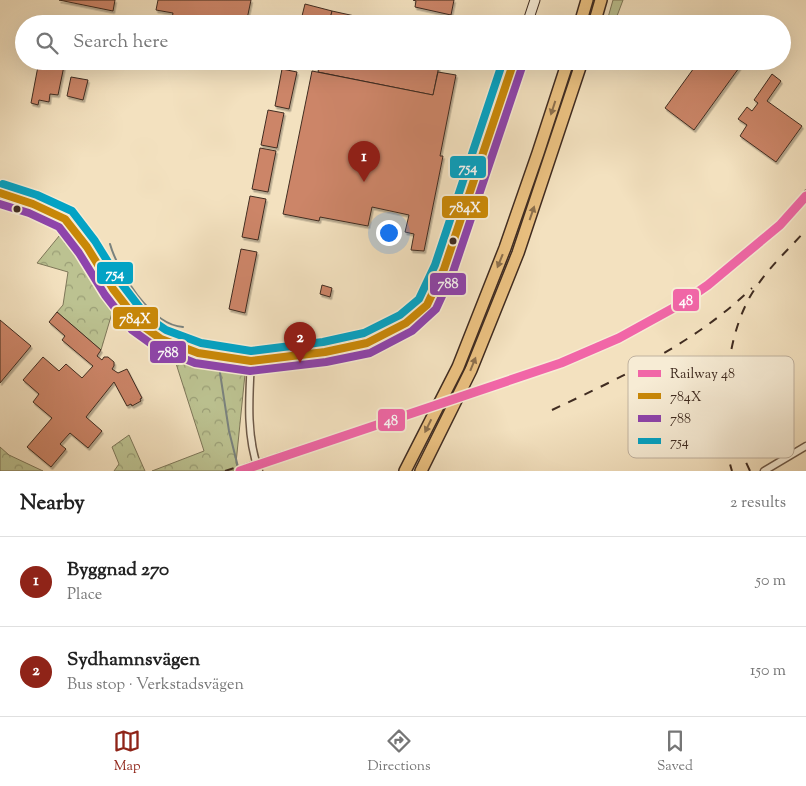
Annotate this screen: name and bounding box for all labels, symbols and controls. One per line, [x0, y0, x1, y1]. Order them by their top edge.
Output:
search box [15, 15, 791, 70]
icon: search [33, 29, 61, 57]
text: Search here [73, 29, 168, 56]
one-way arrow [549, 100, 556, 115]
pin: 1 [348, 141, 380, 182]
line badge: 754 [449, 155, 487, 179]
text: 754 [459, 159, 477, 179]
line badge: 784X [441, 195, 489, 219]
text: 784X [449, 199, 481, 219]
unlabelled marker [12, 204, 22, 214]
one-way arrow [528, 205, 536, 220]
your location [376, 220, 402, 246]
unlabelled marker [448, 236, 458, 246]
one-way arrow [496, 254, 504, 269]
line badge: 754 [96, 261, 134, 285]
text: 754 [106, 265, 124, 285]
line badge: 788 [429, 272, 467, 296]
text: 788 [437, 275, 459, 295]
line badge: 48 [672, 288, 700, 312]
text: 48 [678, 292, 693, 312]
line badge: 784X [112, 306, 159, 330]
text: 784X [119, 310, 151, 330]
pin: 2 [284, 322, 316, 363]
line badge: 788 [149, 340, 187, 364]
text: 788 [157, 344, 179, 364]
one-way arrow [469, 356, 477, 371]
legend [628, 356, 794, 458]
text: Railway 48 [670, 365, 735, 385]
text: 784X [670, 388, 702, 408]
line badge: 48 [377, 408, 406, 432]
text: 788 [670, 410, 691, 430]
text: 48 [383, 412, 398, 432]
one-way arrow [424, 419, 432, 433]
text: 754 [670, 433, 689, 453]
text: Nearby [20, 489, 85, 519]
text: 2 results [730, 492, 786, 515]
text: Byggnad 270 [67, 557, 169, 584]
text: 1 [33, 570, 39, 593]
text: 50 m [755, 570, 786, 593]
text: Place [67, 584, 102, 607]
text: Sydhamnsvägen [67, 647, 200, 674]
text: 2 [32, 660, 40, 683]
text: 150 m [750, 660, 786, 683]
text: Bus stop · Verkstadsvägen [67, 674, 244, 697]
tab: Map [113, 727, 141, 777]
tab: Directions [367, 727, 431, 777]
tab: Saved [657, 727, 693, 777]

